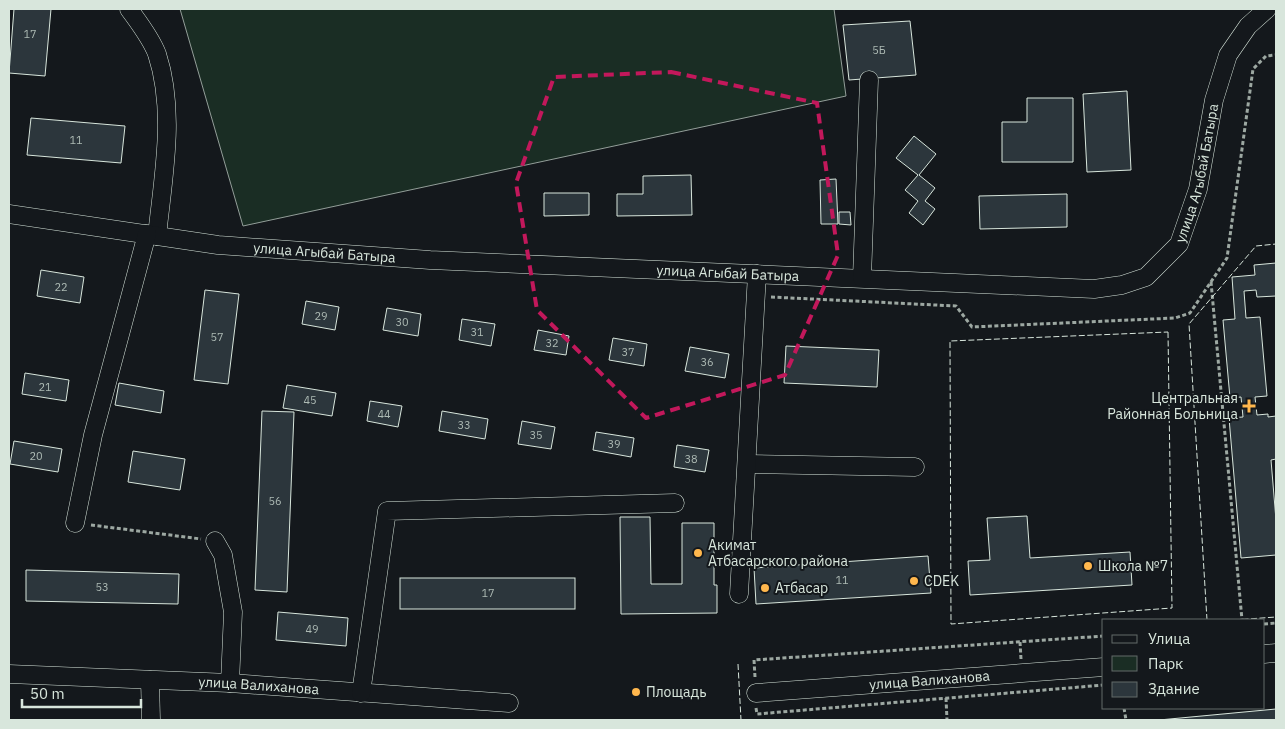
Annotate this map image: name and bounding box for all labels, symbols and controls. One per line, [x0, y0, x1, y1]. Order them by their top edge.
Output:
house number: 17 [23, 27, 37, 41]
house number: 5Б [872, 43, 886, 57]
street label: улица Агыбай Батыра [1171, 102, 1222, 245]
house number: 11 [69, 133, 83, 147]
street label: улица Агыбай Батыра [253, 239, 397, 267]
street label: улица Агыбай Батыра [656, 261, 800, 285]
house number: 22 [54, 280, 68, 294]
house number: 29 [314, 309, 328, 323]
house number: 30 [395, 315, 409, 329]
house number: 31 [470, 325, 484, 339]
house number: 57 [210, 330, 224, 344]
house number: 32 [545, 336, 559, 350]
house number: 37 [621, 345, 635, 359]
house number: 36 [700, 355, 714, 369]
house number: 21 [38, 380, 52, 394]
place label: Центральная Районная Больница [1107, 389, 1239, 423]
house number: 45 [303, 393, 317, 407]
marker: Центральная Районная Больница [1242, 399, 1256, 413]
house number: 44 [377, 407, 391, 421]
house number: 33 [457, 418, 471, 432]
house number: 35 [529, 428, 543, 442]
house number: 39 [607, 437, 621, 451]
house number: 20 [29, 449, 43, 463]
house number: 38 [684, 452, 698, 466]
house number: 56 [268, 494, 282, 508]
place label: Акимат Атбасарского района [708, 536, 848, 570]
marker: Акимат Атбасарского района [692, 547, 704, 559]
place label: Школа №7 [1098, 557, 1168, 575]
marker: Школа №7 [1082, 560, 1094, 572]
place label: CDEK [924, 572, 959, 590]
house number: 11 [835, 573, 849, 587]
marker: CDEK [908, 575, 920, 587]
place label: Атбасар [775, 579, 828, 597]
house number: 53 [95, 580, 109, 594]
marker: Атбасар [759, 582, 771, 594]
house number: 17 [481, 586, 495, 600]
legend [1102, 619, 1265, 709]
house number: 49 [305, 622, 319, 636]
text: Улица [1148, 629, 1190, 648]
text: Парк [1148, 654, 1183, 673]
street label: улица Валиханова [869, 667, 991, 694]
street label: улица Валиханова [198, 673, 320, 698]
scale bar [22, 676, 141, 708]
text: Здание [1148, 679, 1200, 698]
place label: Площадь [646, 683, 706, 701]
text: 50 m [30, 684, 65, 703]
marker: Площадь [630, 686, 642, 698]

